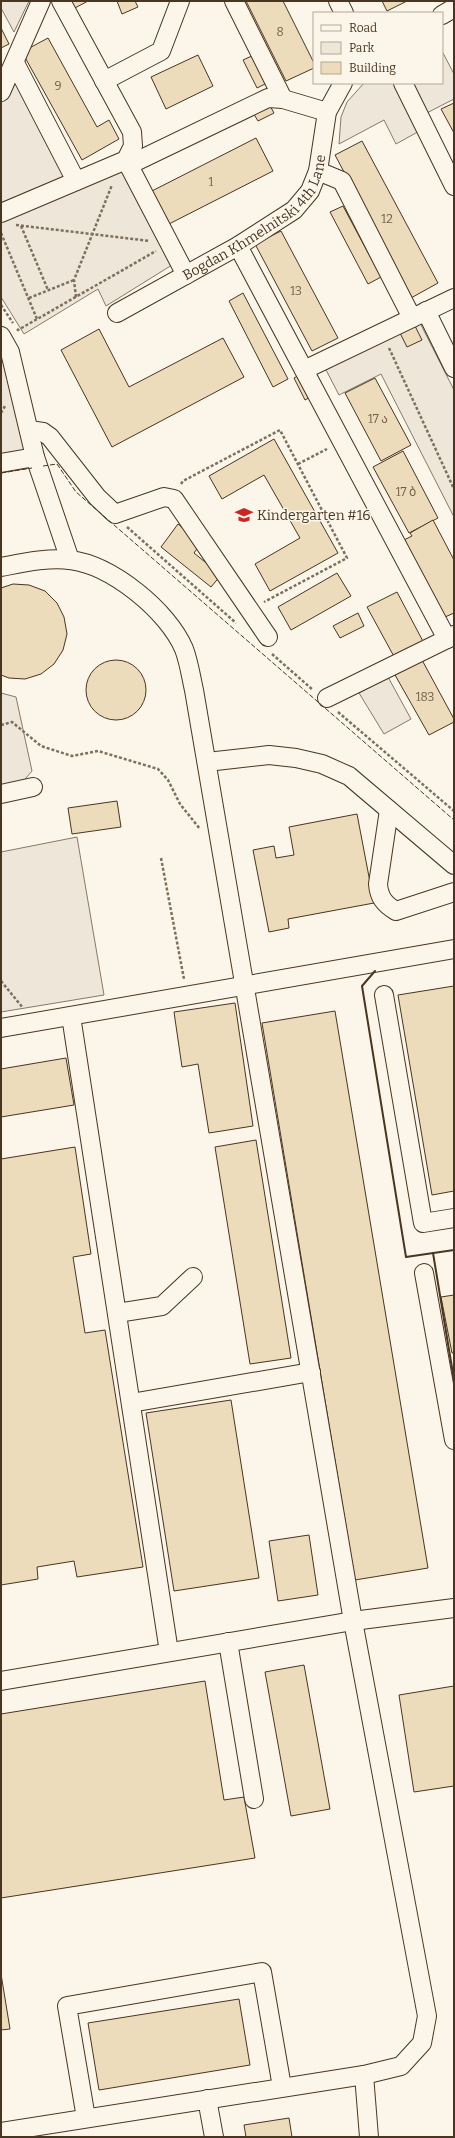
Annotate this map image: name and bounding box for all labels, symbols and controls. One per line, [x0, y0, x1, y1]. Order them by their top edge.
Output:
legend [313, 12, 443, 84]
text: Road [349, 21, 377, 35]
house number: 8 [276, 25, 284, 39]
text: Park [349, 41, 375, 55]
text: Building [349, 61, 396, 75]
house number: 9 [54, 79, 62, 93]
street label: Bogdan Khmelnitski 4th Lane [180, 153, 329, 284]
house number: 1 [209, 175, 214, 189]
house number: 12 [381, 212, 393, 226]
house number: 13 [290, 284, 302, 298]
house number: 17 ა [368, 412, 388, 426]
house number: 17 ბ [396, 485, 416, 499]
school or university icon: Kindergarten #16 [234, 505, 254, 525]
place label: Kindergarten #16 [257, 507, 371, 524]
house number: 183 [416, 690, 435, 704]

